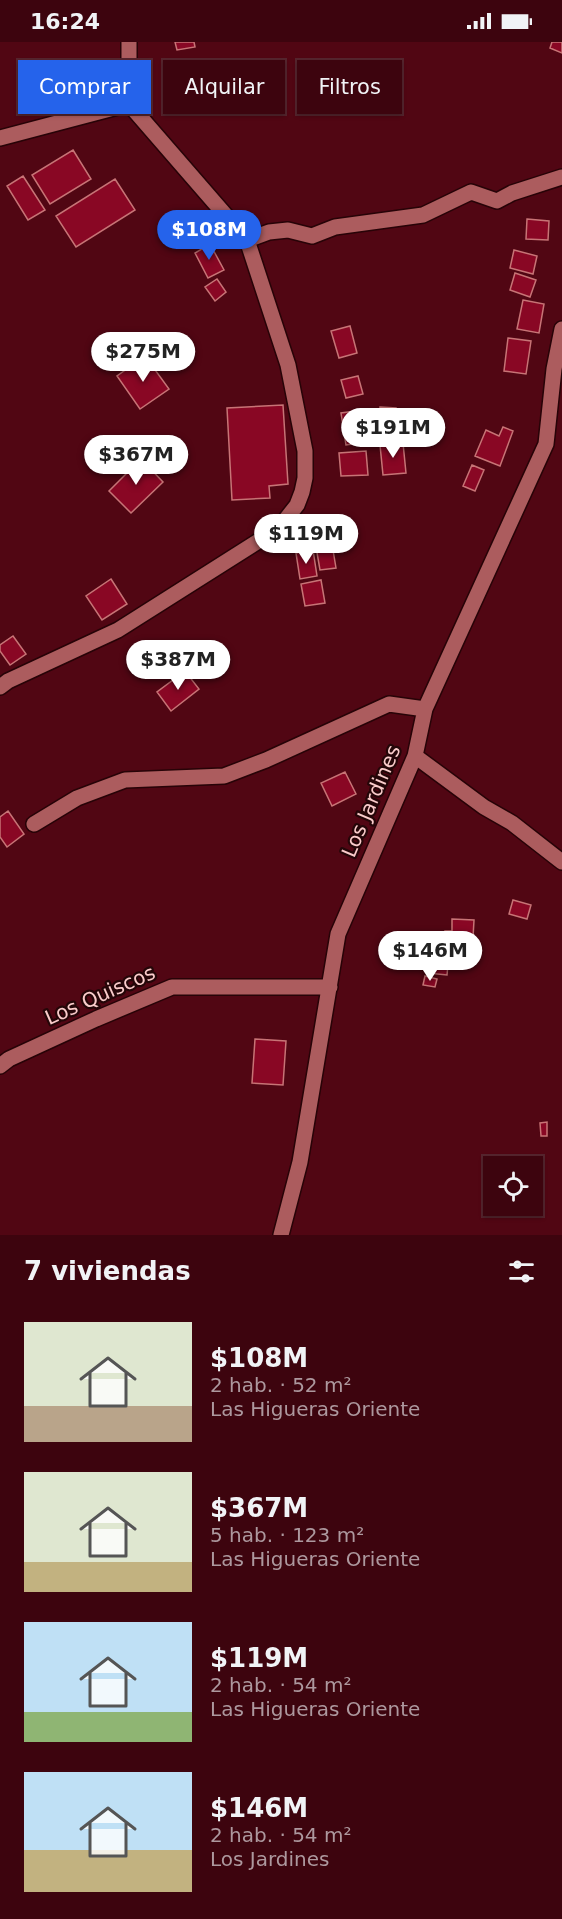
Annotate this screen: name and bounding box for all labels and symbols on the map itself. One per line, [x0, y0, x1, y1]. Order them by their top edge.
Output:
pin: $108M [167, 210, 251, 261]
pin: $275M [101, 332, 185, 383]
pin: $191M [351, 408, 435, 459]
pin: $367M [94, 435, 178, 486]
pin: $119M [264, 514, 348, 565]
pin: $387M [136, 640, 220, 691]
street label: Los Jardines [337, 741, 405, 861]
pin: $146M [388, 931, 472, 982]
street label: Los Quiscos [41, 960, 159, 1030]

